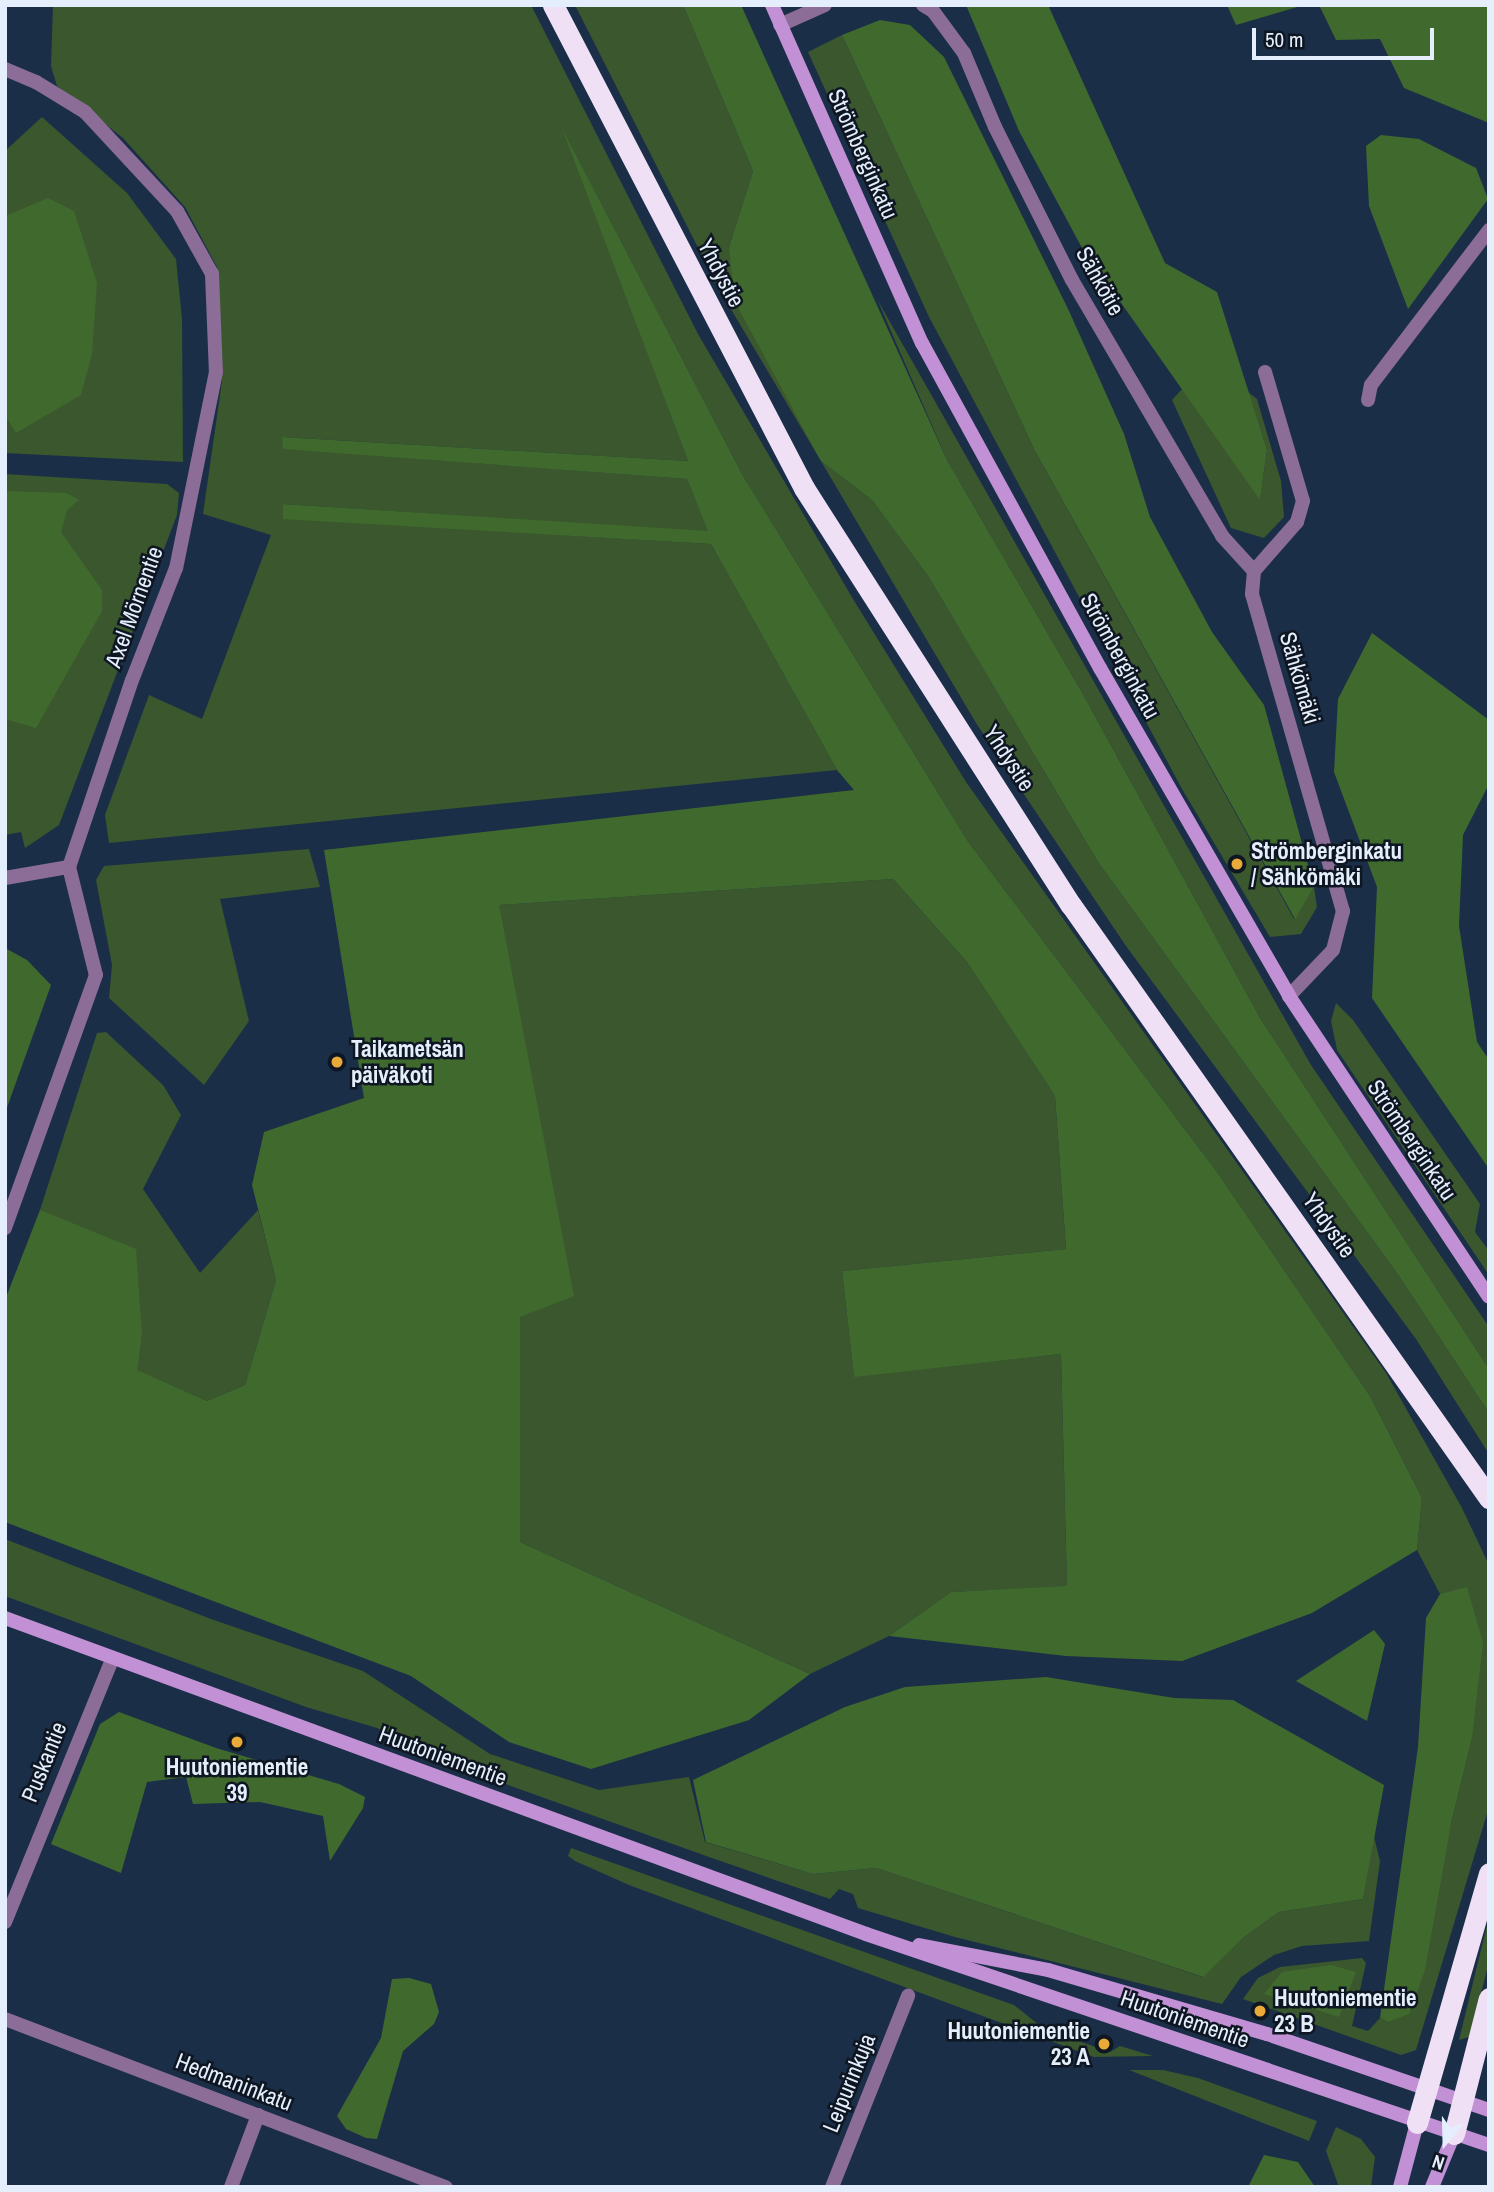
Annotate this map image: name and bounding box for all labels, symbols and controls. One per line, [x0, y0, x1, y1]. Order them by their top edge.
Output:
scale bar [1256, 14, 1438, 58]
text: 50 m [1265, 25, 1303, 54]
street label: Strömberginkatu [822, 85, 904, 223]
street label: Yhdystie [692, 234, 750, 312]
street label: Sähkötie [1070, 242, 1130, 320]
street label: Axel Mörnentie [99, 543, 169, 671]
street label: Strömberginkatu [1074, 588, 1166, 724]
street label: Sähkömäki [1274, 629, 1326, 727]
street label: Yhdystie [977, 720, 1041, 796]
place label: Strömberginkatu / Sähkömäki [1251, 837, 1402, 891]
marker: Strömberginkatu / Sähkömäki [1229, 856, 1245, 872]
place label: Taikametsän päiväkoti [351, 1035, 464, 1089]
marker: Taikametsän päiväkoti [329, 1054, 345, 1070]
street label: Strömberginkatu [1362, 1074, 1462, 1206]
street label: Yhdystie [1297, 1187, 1361, 1263]
street label: Puskantie [15, 1718, 73, 1806]
street label: Huutoniementie [375, 1720, 511, 1792]
marker: Huutoniementie 39 [229, 1734, 245, 1750]
place label: Huutoniementie 39 [166, 1753, 308, 1807]
street label: Huutoniementie [1117, 1984, 1253, 2054]
place label: Huutoniementie 23 B [1274, 1984, 1417, 2038]
marker: Huutoniementie 23 B [1252, 2003, 1268, 2019]
place label: Huutoniementie 23 A [947, 2017, 1090, 2071]
street label: Leipurinkuja [817, 2030, 881, 2136]
marker: Huutoniementie 23 A [1096, 2036, 1112, 2052]
street label: Hedmaninkatu [172, 2047, 296, 2117]
north arrow [1410, 2108, 1480, 2178]
text: N [1429, 2149, 1448, 2177]

